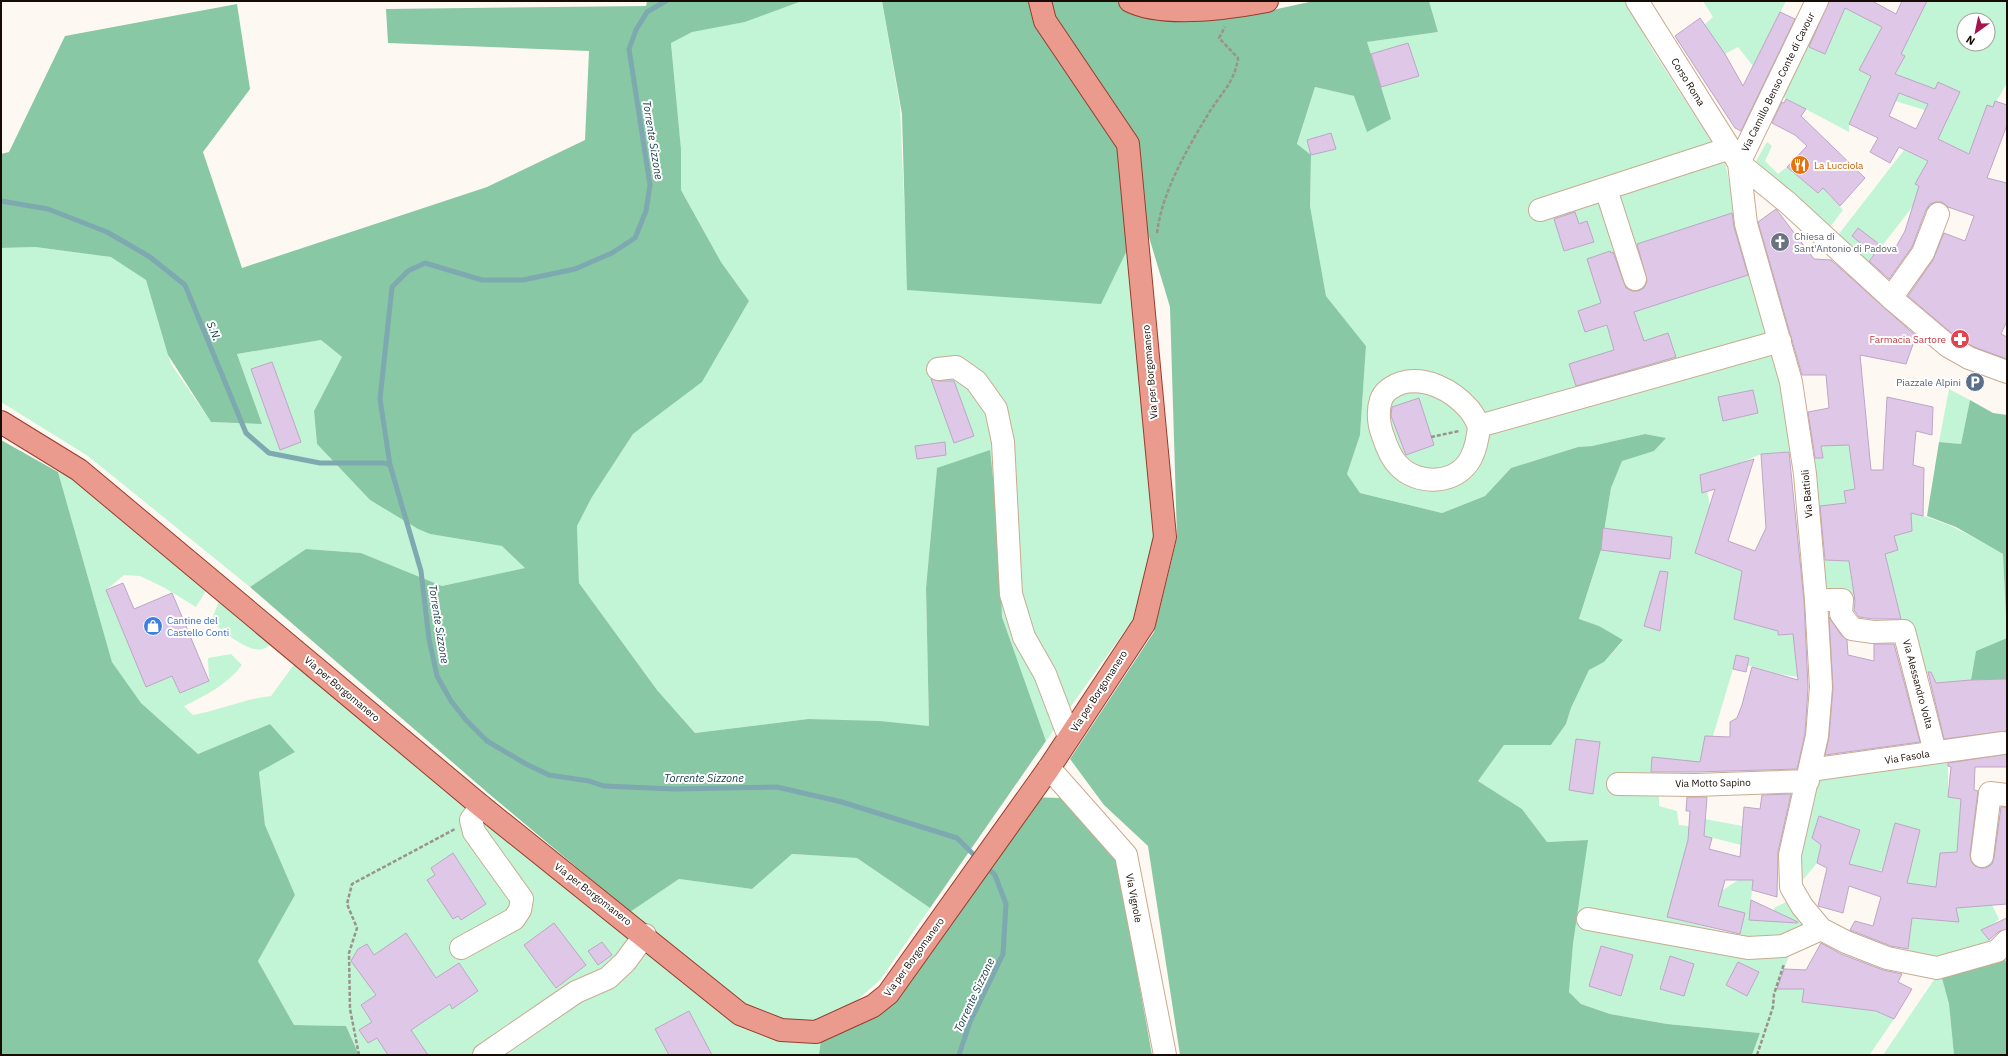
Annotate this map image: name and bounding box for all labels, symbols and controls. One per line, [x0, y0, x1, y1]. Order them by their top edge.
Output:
street label: Via Camillo Benso Conte di Cavour [1738, 10, 1818, 154]
north arrow [1956, 12, 1996, 52]
text: N [1963, 32, 1978, 48]
street label: Corso Roma [1668, 56, 1708, 109]
water label: Torrente Sizzone [640, 99, 666, 181]
restaurant icon: La Lucciola [1789, 154, 1811, 176]
place label: La Lucciola [1814, 159, 1864, 172]
place label: Chiesa di Sant'Antonio di Padova [1794, 230, 1898, 255]
church icon: Chiesa di Sant'Antonio di Padova [1769, 231, 1791, 253]
water label: S.N. [204, 319, 224, 343]
street label: Via per Borgomanero [1139, 324, 1161, 420]
pharmacy icon: Farmacia Sartore [1949, 328, 1971, 350]
place label: Farmacia Sartore [1869, 333, 1947, 346]
parking icon: Piazzale Alpini [1964, 371, 1986, 393]
place label: Piazzale Alpini [1896, 376, 1961, 389]
street label: Via Battioli [1798, 469, 1816, 519]
water label: Torrente Sizzone [426, 583, 452, 665]
place label: Cantine del Castello Conti [167, 614, 229, 639]
shop icon: Cantine del Castello Conti [142, 615, 164, 637]
street label: Via Alessandro Volta [1900, 638, 1936, 731]
street label: Via per Borgomanero [1068, 648, 1130, 734]
street label: Via per Borgomanero [302, 654, 383, 725]
street label: Via Fasola [1884, 747, 1931, 767]
water label: Torrente Sizzone [664, 771, 744, 785]
street label: Via Motto Sapino [1675, 776, 1751, 790]
street label: Via per Borgomanero [552, 860, 635, 928]
street label: Via Vignole [1123, 872, 1145, 924]
street label: Via per Borgomanero [881, 915, 947, 999]
water label: Torrente Sizzone [951, 956, 997, 1034]

